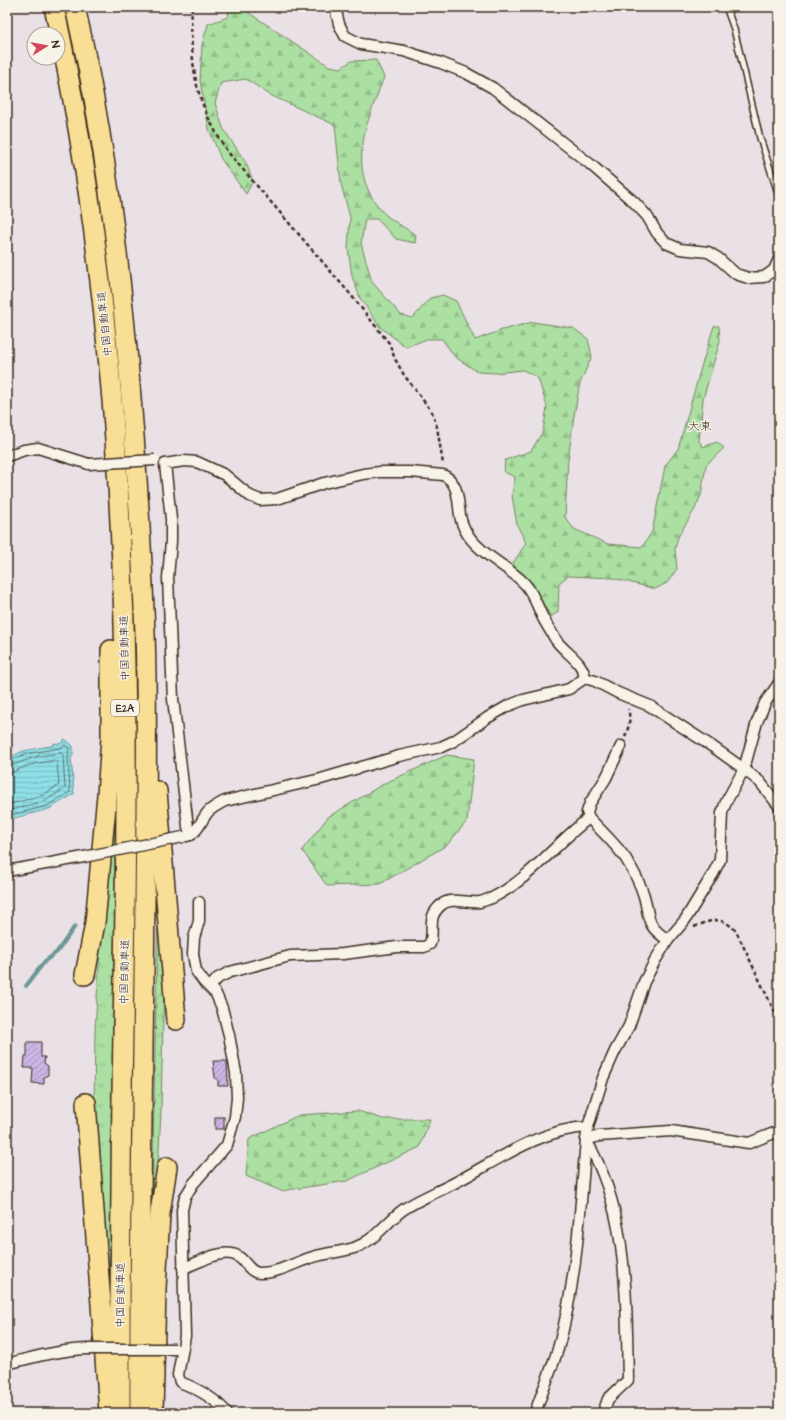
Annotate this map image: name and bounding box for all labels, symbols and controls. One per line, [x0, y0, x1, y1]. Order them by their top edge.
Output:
north arrow [26, 26, 66, 66]
text: N [47, 39, 63, 49]
street label: 中国自動車道 [94, 290, 115, 358]
district label: 大東 [688, 418, 712, 435]
street label: 中国自動車道 [116, 615, 133, 681]
road number: E2A [111, 700, 139, 716]
street label: 中国自動車道 [116, 939, 133, 1005]
street label: 中国自動車道 [113, 1262, 128, 1328]

